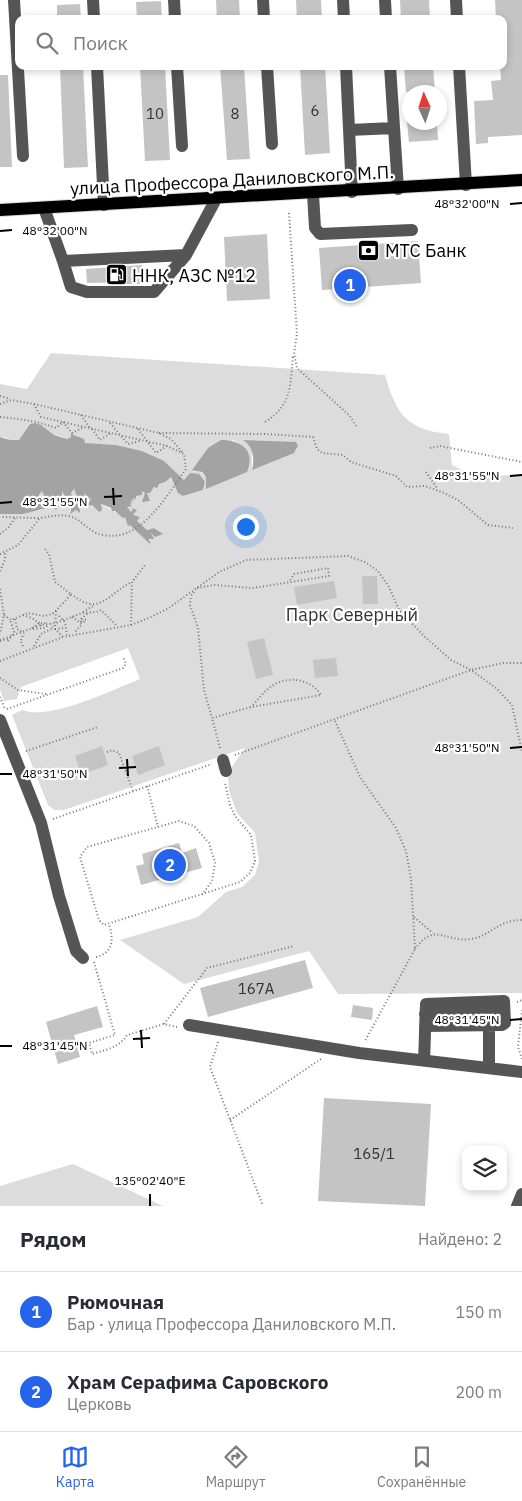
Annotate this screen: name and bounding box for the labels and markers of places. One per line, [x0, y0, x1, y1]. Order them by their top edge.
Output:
bank icon: МТС Банк [357, 238, 381, 262]
place label: МТС Банк [385, 239, 467, 262]
fuel station icon: ННК, АЗС №12 [104, 263, 128, 287]
place label: ННК, АЗС №12 [132, 264, 256, 287]
pin: 1 [334, 266, 366, 304]
pin: 2 [154, 846, 186, 884]

